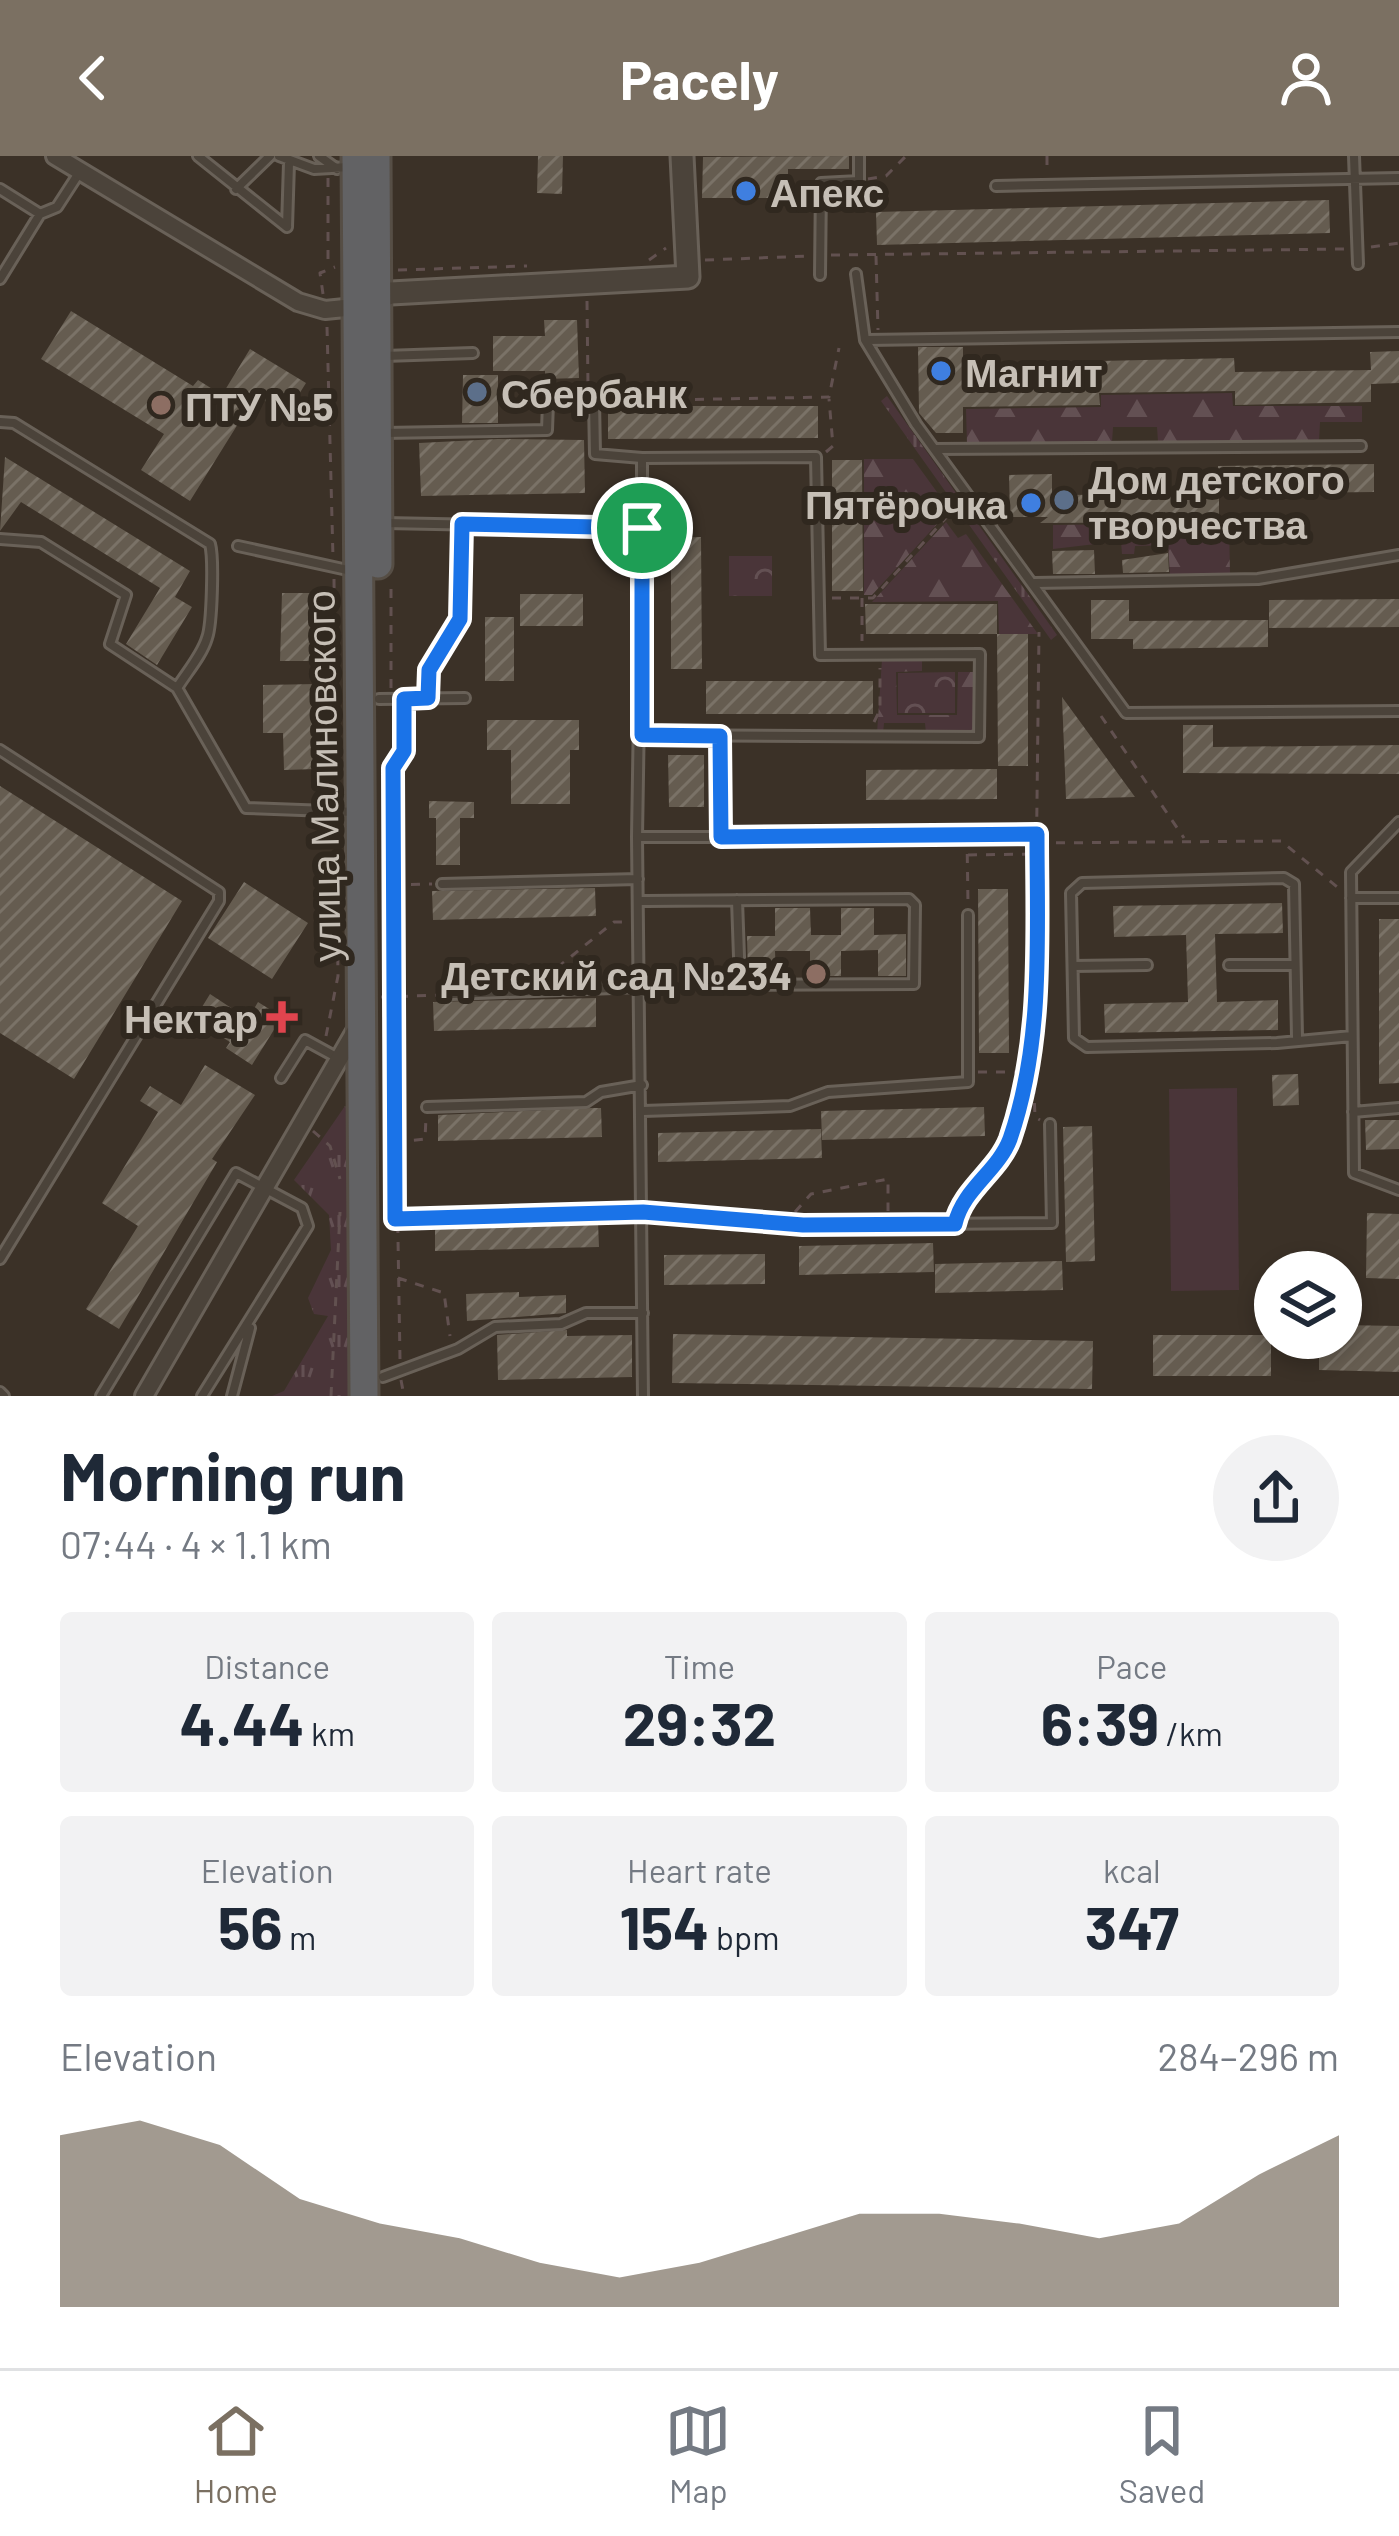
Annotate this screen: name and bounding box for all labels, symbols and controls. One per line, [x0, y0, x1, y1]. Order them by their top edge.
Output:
icon: back [60, 45, 126, 111]
icon: person [1273, 45, 1339, 111]
text: Pacely [620, 46, 779, 111]
place label: Апекс [770, 168, 884, 215]
marker: Апекс [733, 178, 759, 204]
place label: Магнит [965, 348, 1103, 395]
marker: Магнит [928, 358, 954, 384]
place label: Сбербанк [501, 369, 688, 416]
marker: Сбербанк [464, 379, 490, 405]
place label: ПТУ №5 [185, 382, 333, 429]
marker: ПТУ №5 [148, 392, 174, 418]
place label: Дом детского творчества [1088, 455, 1345, 547]
pin [591, 477, 693, 579]
place label: Пятёрочка [805, 480, 1007, 527]
marker: Дом детского творчества [1051, 487, 1077, 513]
marker: Пятёрочка [1018, 490, 1044, 516]
icon: arrive [609, 495, 675, 561]
street label: улица Малиновского [295, 590, 349, 962]
place label: Детский сад №234 [441, 951, 792, 998]
marker: Детский сад №234 [803, 961, 829, 987]
place label: Нектар [124, 994, 258, 1041]
marker: Нектар [269, 1004, 295, 1030]
map controls [1254, 1251, 1362, 1359]
button: layers [1254, 1251, 1362, 1359]
text: Morning run [60, 1435, 406, 1514]
button: share [1213, 1435, 1339, 1561]
text: 07:44 · 4 × 1.1 km [60, 1520, 332, 1567]
text: Distance [204, 1646, 330, 1686]
text: Time [664, 1646, 735, 1686]
text: Pace [1096, 1646, 1167, 1686]
text: 4.44 [179, 1686, 305, 1758]
text: 29:32 [623, 1686, 776, 1758]
text: 6:39 [1041, 1686, 1159, 1758]
text: km [305, 1713, 355, 1753]
text: /km [1159, 1713, 1223, 1753]
text: Elevation [201, 1850, 334, 1890]
text: Heart rate [627, 1850, 772, 1890]
text: kcal [1103, 1850, 1161, 1890]
text: 56 [218, 1890, 282, 1962]
text: 154 [619, 1890, 709, 1962]
text: 347 [1085, 1890, 1179, 1962]
text: m [282, 1917, 316, 1957]
text: bpm [709, 1917, 780, 1957]
text: Elevation [60, 2032, 217, 2079]
text: 284–296 m [1157, 2032, 1339, 2079]
tab: Home [194, 2398, 278, 2510]
tab: Map [665, 2398, 731, 2510]
tab: Saved [1119, 2398, 1205, 2510]

